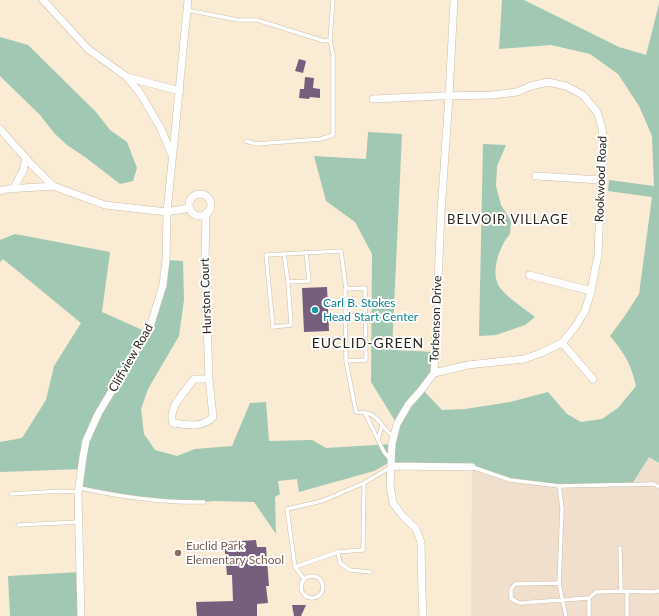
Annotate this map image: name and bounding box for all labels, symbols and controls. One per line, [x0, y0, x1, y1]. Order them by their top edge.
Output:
street label: Rookwood Road [592, 136, 610, 222]
district label: BELVOIR VILLAGE [447, 212, 569, 228]
street label: Hurston Court [197, 258, 215, 334]
street label: Torbenson Drive [427, 275, 445, 363]
place label: Carl B. Stokes Head Start Center [323, 296, 418, 324]
marker: Carl B. Stokes Head Start Center [310, 305, 320, 315]
street label: Cliffview Road [106, 321, 156, 395]
district label: EUCLID-GREEN [312, 335, 424, 351]
place label: Euclid Park Elementary School [186, 539, 284, 567]
marker: Euclid Park Elementary School [173, 548, 183, 558]

